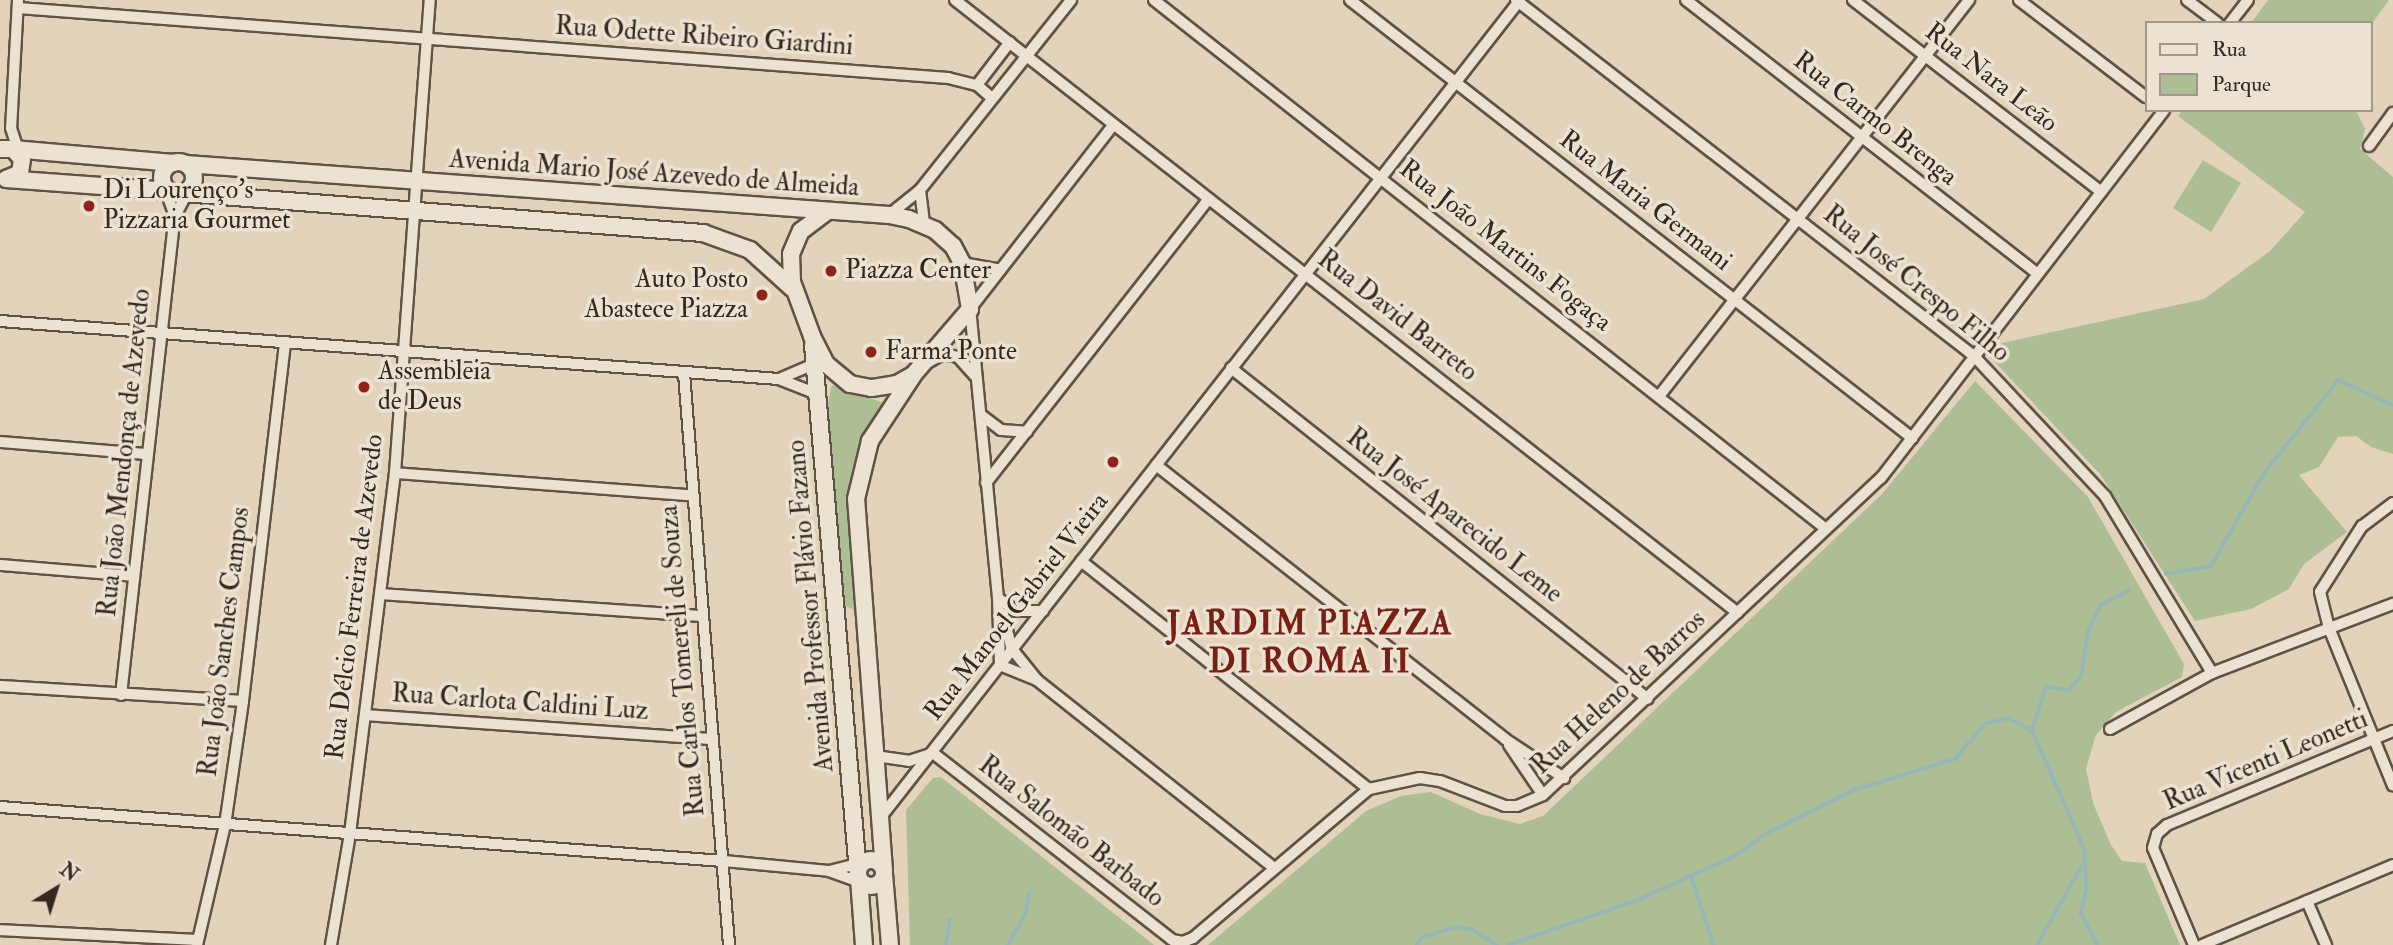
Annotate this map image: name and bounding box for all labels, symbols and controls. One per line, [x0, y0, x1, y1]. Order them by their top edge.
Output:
street label: Rua Odette Ribeiro Giardini [554, 11, 854, 63]
street label: Rua Nara Leão [1918, 16, 2064, 140]
legend [2144, 21, 2372, 112]
text: Rua [2212, 36, 2246, 63]
street label: Rua Carmo Brenga [1787, 45, 1963, 193]
text: Parque [2212, 71, 2271, 98]
street label: Rua Maria Germani [1553, 124, 1737, 278]
street label: Avenida Mario José Azevedo de Almeida [448, 144, 860, 204]
street label: Rua João Martins Fogaça [1393, 153, 1617, 339]
place label: Di Lourenço's Pizzaria Gourmet [103, 175, 291, 236]
marker: Di Lourenço's Pizzaria Gourmet [81, 198, 97, 214]
street label: Rua José Crespo Filho [1816, 199, 2016, 369]
street label: Rua David Barreto [1311, 244, 1483, 388]
place label: Piazza Center [845, 255, 991, 287]
marker: Piazza Center [823, 263, 839, 279]
place label: Auto Posto Abastece Piazza [584, 264, 748, 326]
street label: Rua João Mendonça de Azevedo [92, 287, 158, 619]
marker: Auto Posto Abastece Piazza [754, 287, 770, 303]
place label: Farma Ponte [885, 336, 1017, 368]
marker: Farma Ponte [863, 344, 879, 360]
place label: Assembleia de Deus [378, 356, 491, 418]
marker: Assembleia de Deus [356, 379, 372, 395]
street label: Rua José Aparecido Leme [1340, 422, 1568, 610]
street label: Rua Délcio Ferreira de Azevedo [320, 433, 390, 761]
street label: Avenida Professor Flávio Fazano [781, 439, 841, 773]
place label: ㅤ [1127, 446, 1152, 478]
marker: ㅤ [1105, 454, 1121, 470]
street label: Rua Manoel Gabriel Vieira [918, 487, 1116, 727]
street label: Rua Carlos Tomereli de Souza [654, 504, 712, 818]
street label: Rua João Sanches Campos [193, 505, 257, 779]
district label: JARDIM PIAZZA DI ROMA II [1168, 604, 1452, 682]
street label: Rua Heleno de Barros [1526, 604, 1712, 782]
street label: Rua Carlota Caldini Luz [391, 678, 649, 728]
street label: Rua Vicenti Leonetti [2159, 704, 2373, 818]
street label: Rua Salomão Barbado [972, 750, 1170, 914]
north arrow [21, 854, 91, 924]
text: N [55, 858, 83, 887]

